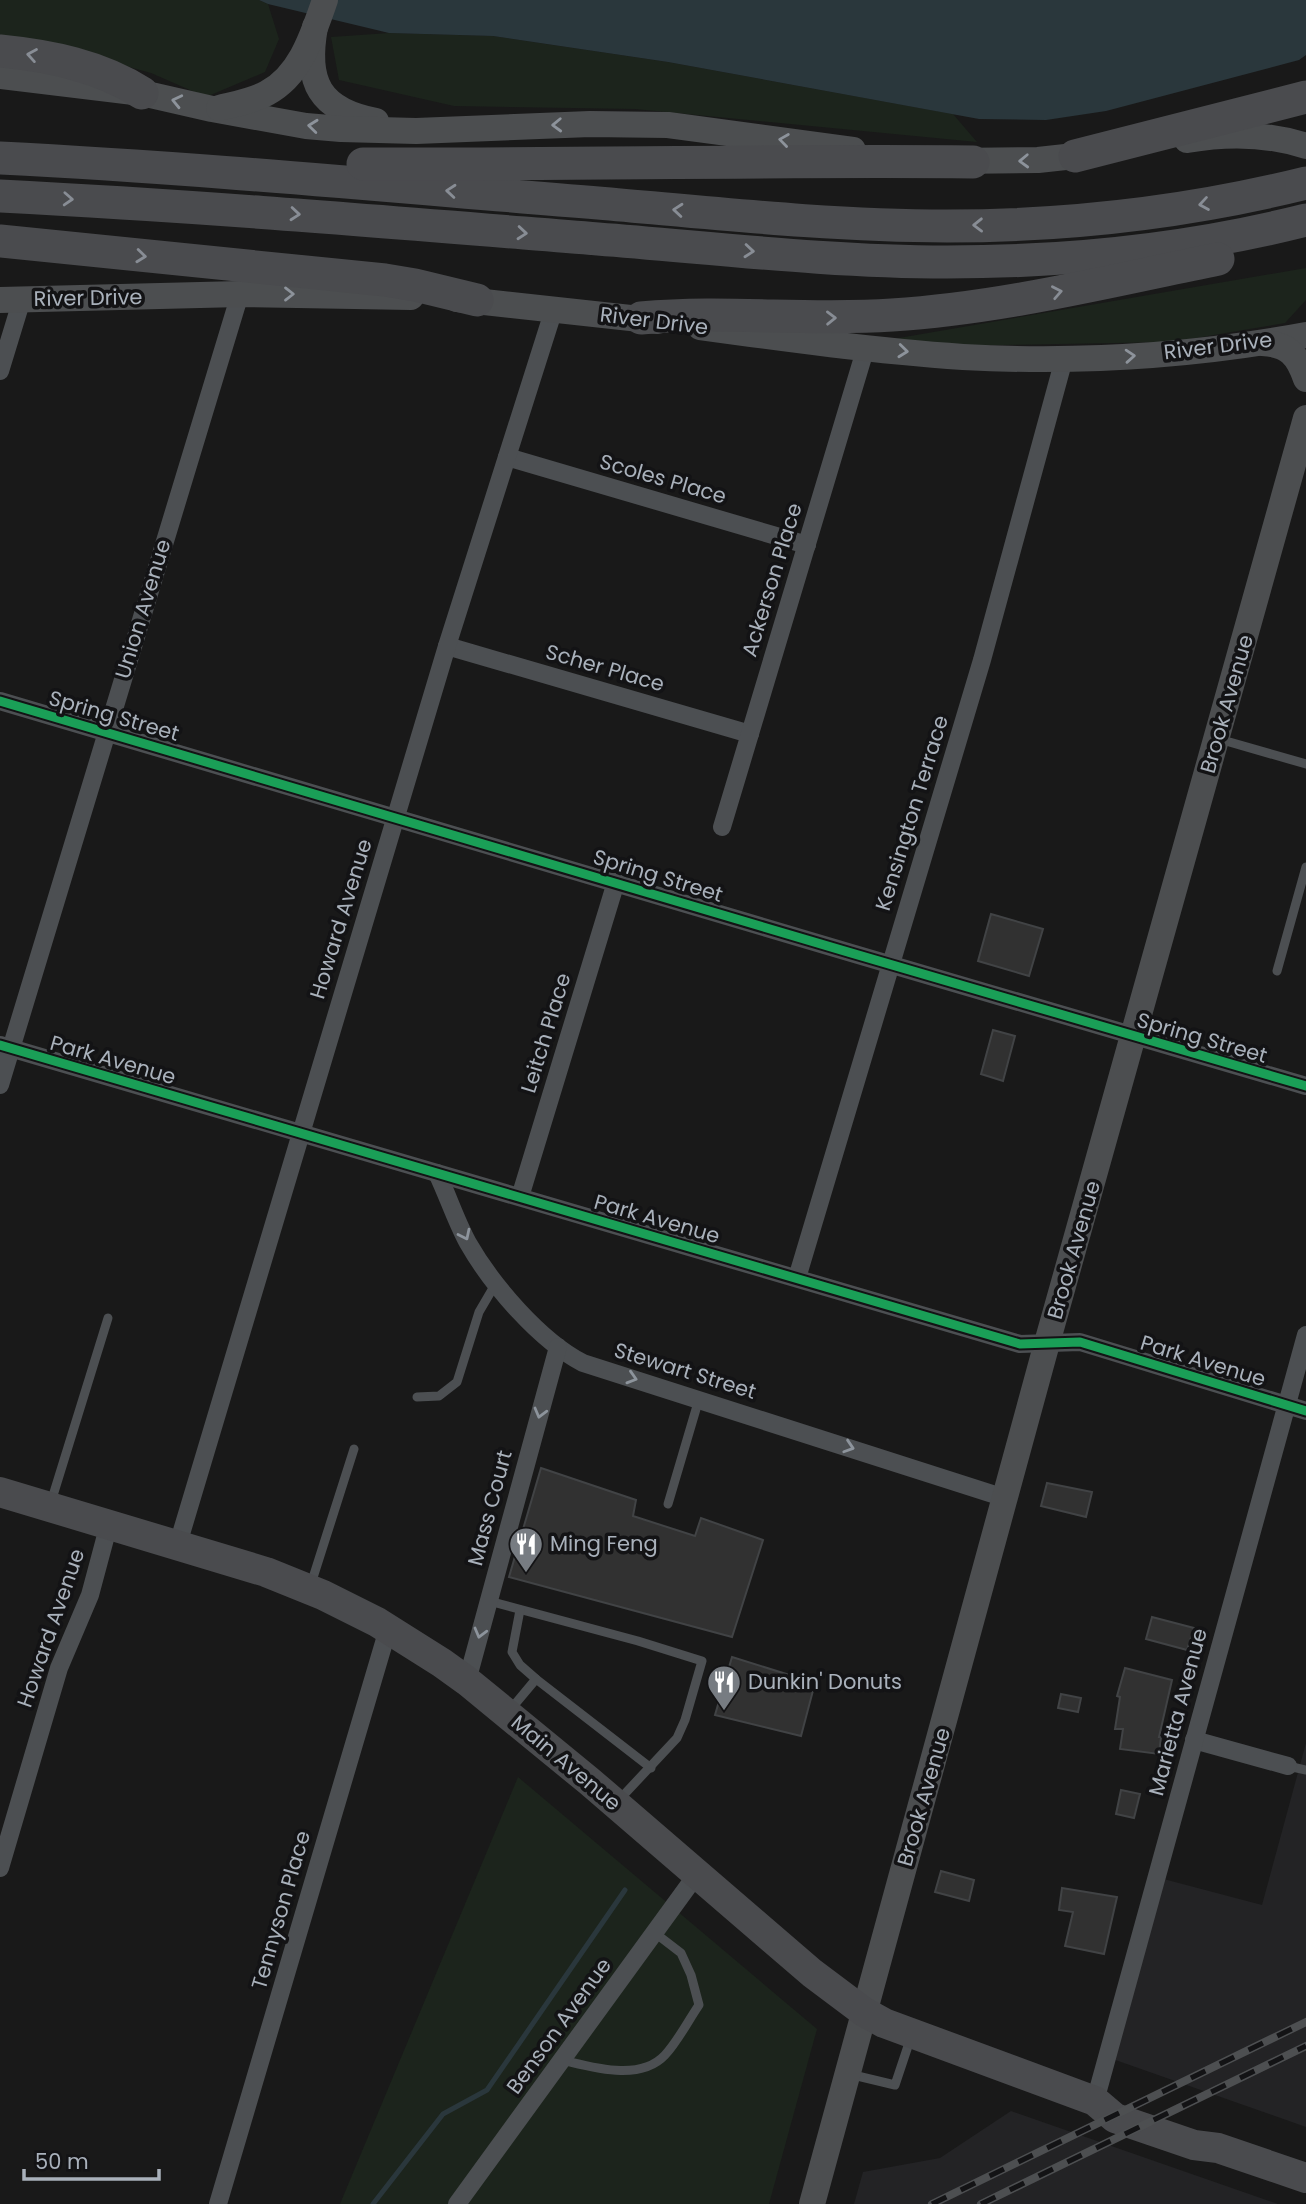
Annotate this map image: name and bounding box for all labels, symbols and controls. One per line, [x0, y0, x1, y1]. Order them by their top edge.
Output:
one-way arrow [26, 49, 38, 64]
one-way arrow [171, 95, 183, 109]
one-way arrow [552, 118, 563, 133]
one-way arrow [307, 119, 318, 134]
one-way arrow [778, 133, 790, 148]
one-way arrow [1018, 153, 1029, 169]
one-way arrow [445, 184, 456, 199]
one-way arrow [63, 192, 74, 207]
one-way arrow [1198, 196, 1210, 211]
one-way arrow [672, 203, 683, 218]
one-way arrow [290, 206, 301, 221]
one-way arrow [972, 218, 983, 233]
one-way arrow [517, 225, 528, 240]
one-way arrow [743, 243, 754, 258]
one-way arrow [135, 249, 147, 264]
street label: River Drive [33, 282, 143, 313]
one-way arrow [1051, 285, 1063, 300]
one-way arrow [284, 286, 294, 302]
street label: River Drive [598, 299, 710, 342]
one-way arrow [826, 310, 837, 325]
street label: River Drive [1162, 324, 1274, 367]
one-way arrow [898, 343, 909, 358]
one-way arrow [1125, 349, 1136, 364]
street label: Scoles Place [596, 447, 730, 510]
street label: Ackerson Place [734, 499, 809, 660]
street label: Union Avenue [108, 536, 177, 682]
street label: Brook Avenue [1193, 631, 1260, 777]
street label: Scher Place [542, 637, 668, 698]
street label: Spring Street [46, 683, 183, 748]
street label: Kensington Terrace [868, 712, 955, 914]
street label: Howard Avenue [302, 835, 379, 1002]
street label: Spring Street [590, 842, 727, 909]
street label: Leitch Place [514, 969, 578, 1096]
street label: Spring Street [1134, 1005, 1271, 1070]
street label: Park Avenue [47, 1028, 179, 1091]
street label: Brook Avenue [1040, 1177, 1107, 1323]
street label: Park Avenue [591, 1187, 723, 1250]
one-way arrow [457, 1228, 471, 1240]
street label: Park Avenue [1137, 1328, 1269, 1393]
street label: Stewart Street [611, 1335, 760, 1406]
one-way arrow [626, 1370, 638, 1385]
one-way arrow [534, 1407, 548, 1419]
one-way arrow [842, 1439, 854, 1454]
street label: Mass Court [460, 1447, 519, 1569]
restaurant icon: Ming Feng [507, 1525, 545, 1574]
place label: Ming Feng [550, 1529, 658, 1558]
street label: Howard Avenue [10, 1545, 91, 1711]
street label: Marietta Avenue [1141, 1625, 1214, 1799]
one-way arrow [474, 1627, 488, 1639]
restaurant icon: Dunkin' Donuts [705, 1663, 743, 1712]
place label: Dunkin' Donuts [748, 1667, 902, 1696]
street label: Main Avenue [505, 1708, 627, 1817]
street label: Brook Avenue [890, 1724, 957, 1870]
street label: Tennyson Place [244, 1827, 317, 1993]
street label: Benson Avenue [499, 1952, 618, 2100]
scale bar [24, 2138, 159, 2182]
text: 50 m [35, 2147, 89, 2176]

